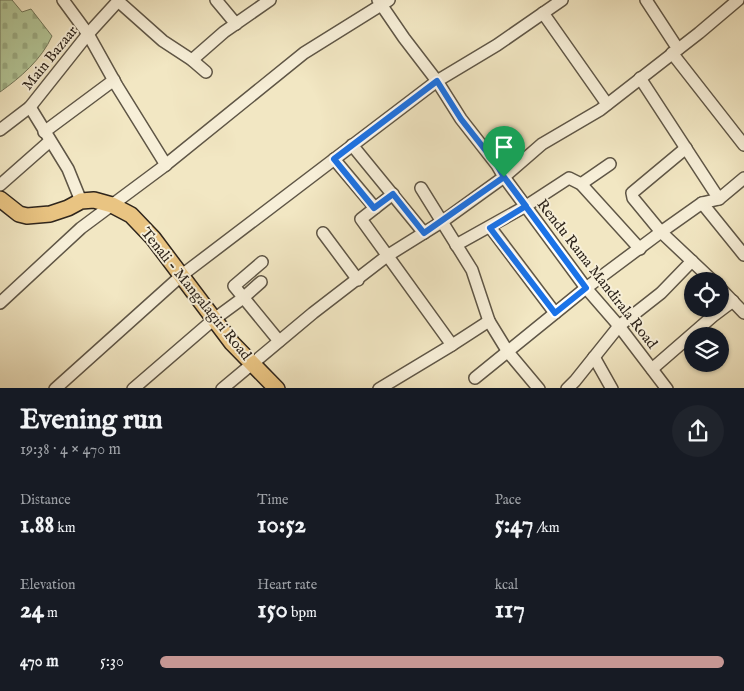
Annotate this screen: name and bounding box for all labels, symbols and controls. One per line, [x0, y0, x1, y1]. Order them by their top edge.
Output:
street label: Main Bazaar [18, 21, 82, 94]
pin [483, 126, 525, 177]
icon: arrive [490, 133, 518, 161]
street label: Rendu Rama Mandirala Road [533, 195, 662, 353]
street label: Tenali - Mangalagiri Road [137, 224, 256, 365]
map controls [684, 272, 729, 372]
button: locate [684, 272, 729, 317]
button: layers [684, 327, 729, 372]
text: Evening run [20, 403, 163, 438]
button: share [672, 405, 724, 457]
text: 19:38 · 4 × 470 m [20, 440, 121, 460]
text: Distance [20, 491, 71, 509]
text: Time [257, 491, 288, 509]
text: Pace [495, 491, 521, 509]
text: 1.88 [20, 509, 54, 541]
text: 10:52 [257, 509, 306, 541]
text: 5:47 [495, 509, 534, 541]
text: km [54, 519, 76, 537]
text: /km [534, 519, 560, 537]
text: Elevation [20, 576, 76, 594]
text: Heart rate [257, 576, 317, 594]
text: kcal [495, 576, 518, 594]
text: 24 [20, 594, 44, 626]
text: 150 [257, 594, 288, 626]
text: 117 [495, 594, 525, 626]
text: m [44, 604, 58, 622]
text: bpm [288, 604, 317, 622]
text: 470 m [20, 652, 59, 672]
text: 5:30 [100, 652, 124, 672]

